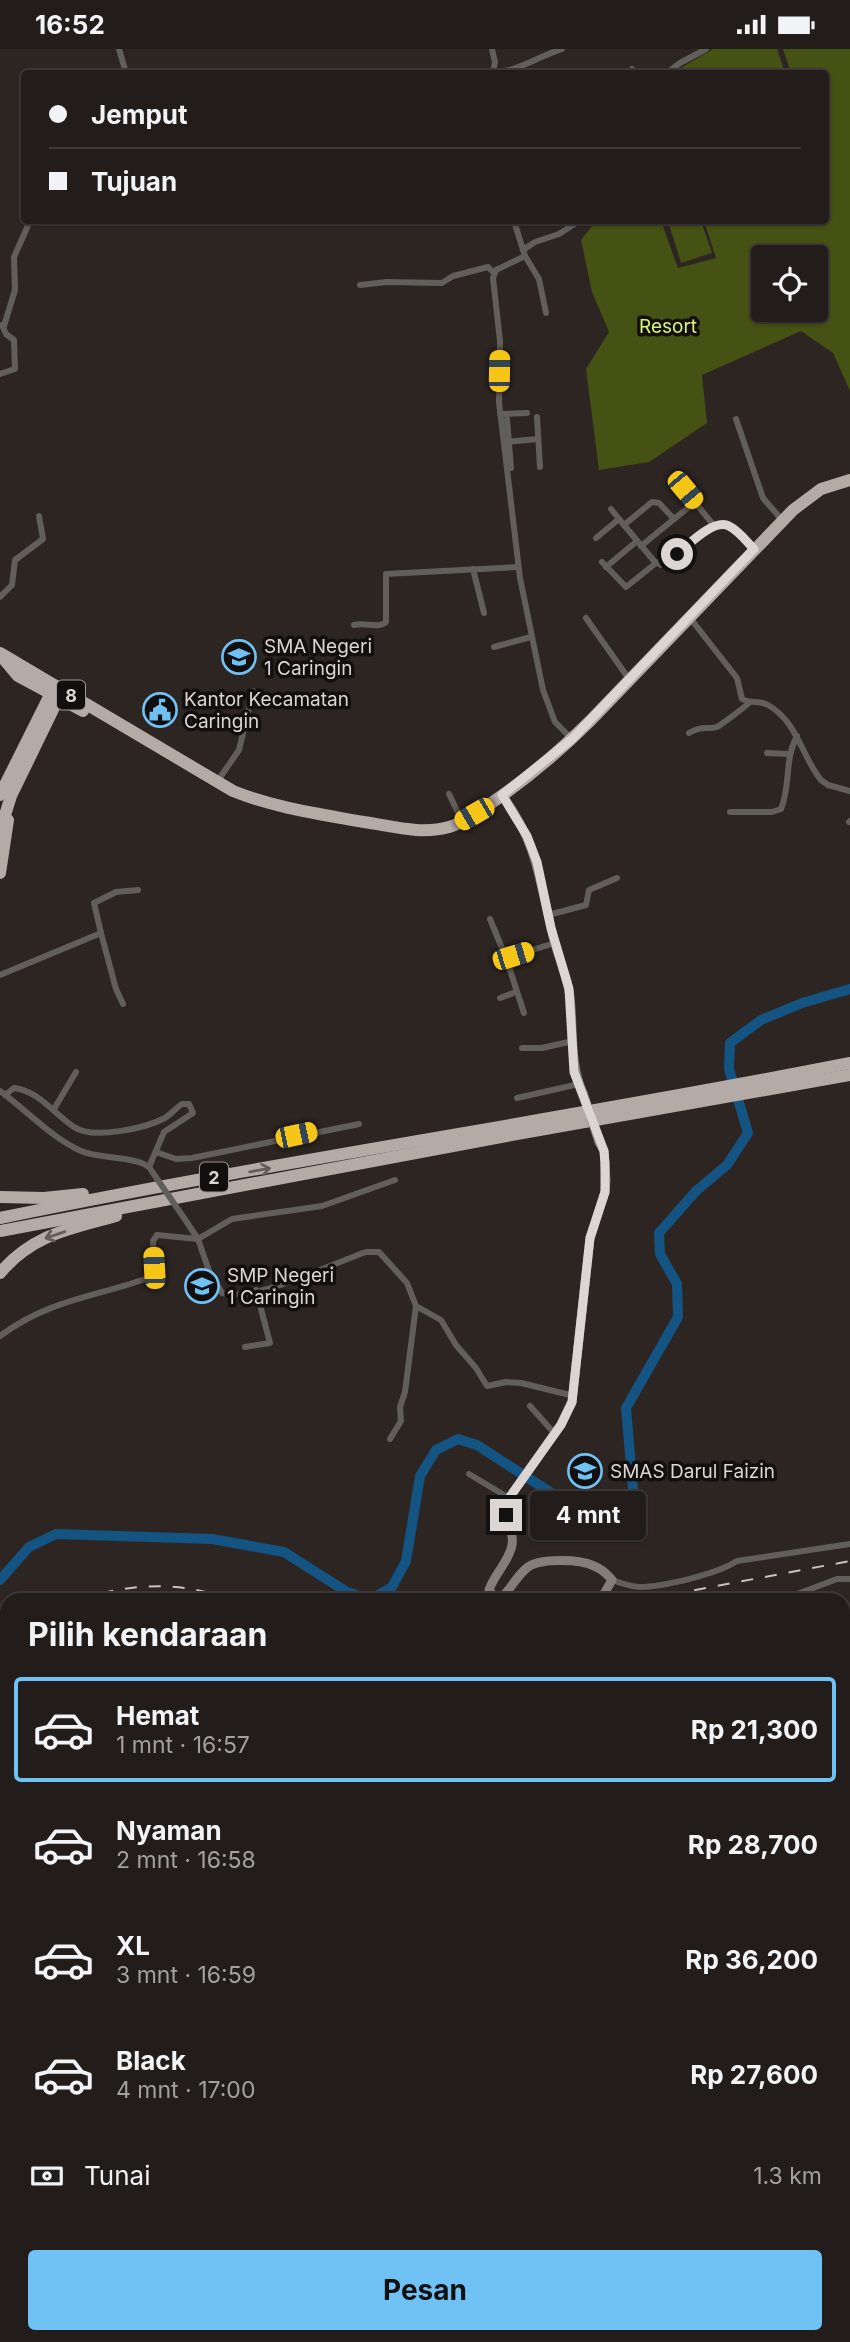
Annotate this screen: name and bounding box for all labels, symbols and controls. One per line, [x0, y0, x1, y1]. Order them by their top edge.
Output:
text: 16:52 [35, 9, 105, 40]
text: Jemput [91, 99, 188, 130]
text: Tujuan [91, 166, 177, 197]
map controls [751, 245, 828, 322]
button: locate [751, 245, 828, 322]
park label: Resort [639, 315, 697, 338]
car [489, 350, 510, 392]
car [664, 467, 707, 513]
route start [661, 538, 693, 570]
place label: SMA Negeri 1 Caringin [264, 635, 372, 680]
school or university icon: SMA Negeri 1 Caringin [220, 638, 258, 676]
road number: 8 [57, 681, 85, 709]
place label: Kantor Kecamatan Caringin [184, 688, 349, 733]
public building icon: Kantor Kecamatan Caringin [141, 691, 179, 729]
car [451, 794, 498, 834]
car [490, 940, 537, 972]
car [274, 1120, 319, 1150]
one-way arrow [248, 1162, 271, 1176]
road number: 2 [200, 1163, 228, 1191]
one-way arrow [44, 1230, 66, 1242]
car [143, 1246, 166, 1290]
place label: SMP Negeri 1 Caringin [227, 1264, 334, 1309]
school or university icon: SMP Negeri 1 Caringin [183, 1267, 221, 1305]
school or university icon: SMAS Darul Faizin [566, 1452, 604, 1490]
place label: SMAS Darul Faizin [610, 1460, 775, 1483]
callout: 4 mnt [530, 1491, 646, 1539]
route end [490, 1499, 522, 1531]
text: 4 mnt [556, 1501, 620, 1529]
text: Pilih kendaraan [28, 1615, 268, 1654]
icon: car [32, 1698, 95, 1761]
text: Hemat [116, 1700, 199, 1731]
text: Rp 21,300 [691, 1714, 818, 1745]
text: 1 mnt · 16:57 [116, 1731, 250, 1759]
icon: car [32, 1813, 95, 1876]
text: Nyaman [116, 1815, 222, 1846]
text: Rp 28,700 [688, 1829, 818, 1860]
text: 2 mnt · 16:58 [116, 1846, 256, 1874]
icon: car [32, 1928, 95, 1991]
text: XL [116, 1930, 150, 1961]
text: Rp 36,200 [685, 1944, 818, 1975]
text: 3 mnt · 16:59 [116, 1961, 256, 1989]
icon: car [32, 2043, 95, 2106]
text: Black [116, 2045, 186, 2076]
text: Rp 27,600 [690, 2059, 818, 2090]
text: 4 mnt · 17:00 [116, 2076, 255, 2104]
icon: cash [28, 2157, 66, 2195]
text: Tunai [84, 2160, 151, 2191]
text: 1.3 km [753, 2162, 822, 2190]
button: Pesan [28, 2250, 822, 2330]

